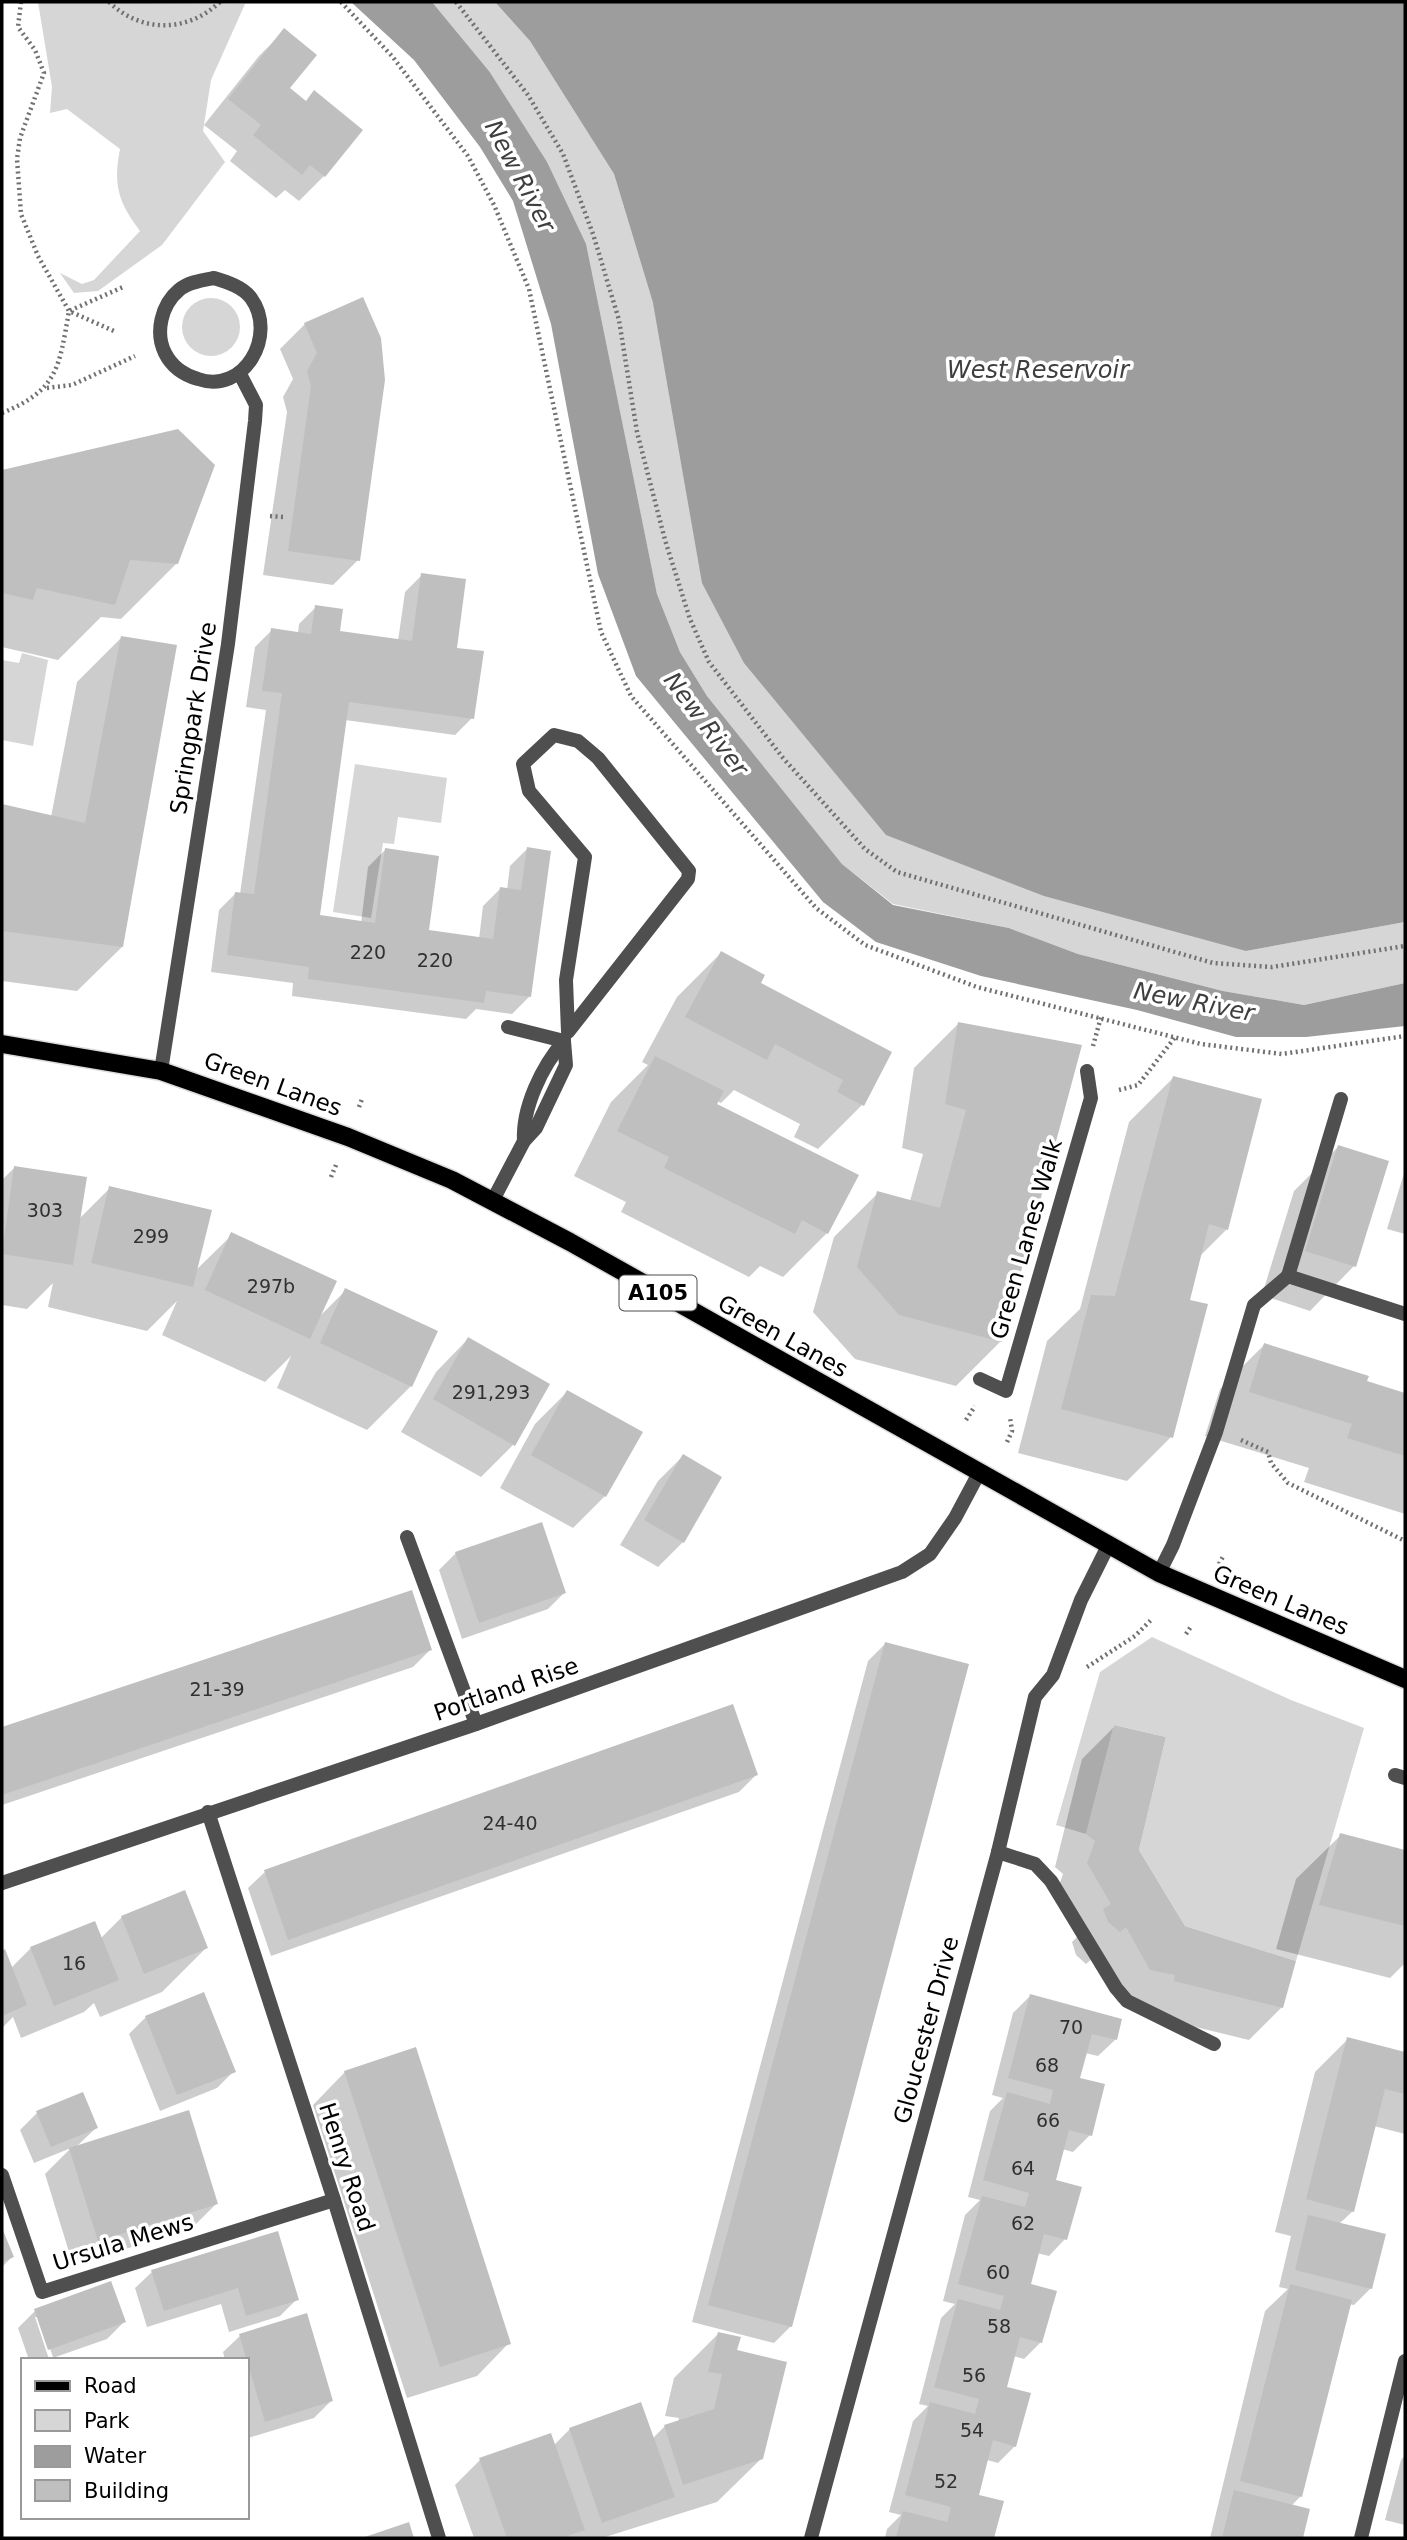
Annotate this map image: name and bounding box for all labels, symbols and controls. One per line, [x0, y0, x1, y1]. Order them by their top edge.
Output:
water label: New River [479, 115, 562, 238]
water label: West Reservoir [947, 356, 1131, 384]
street label: Springpark Drive [165, 620, 221, 816]
water label: New River [658, 667, 755, 783]
house number: 220 [350, 941, 386, 963]
house number: 220 [417, 949, 453, 971]
water label: New River [1131, 977, 1259, 1028]
street label: Green Lanes [201, 1047, 345, 1121]
street label: Green Lanes Walk [985, 1135, 1067, 1342]
house number: 303 [27, 1199, 63, 1221]
house number: 299 [133, 1225, 169, 1247]
house number: 297b [247, 1275, 295, 1297]
road number: A105 [620, 1276, 696, 1310]
street label: Green Lanes [713, 1290, 853, 1382]
house number: 291,293 [452, 1381, 530, 1403]
street label: Green Lanes [1209, 1560, 1353, 1640]
street label: Portland Rise [430, 1652, 582, 1726]
house number: 21-39 [189, 1678, 245, 1700]
house number: 24-40 [482, 1812, 538, 1834]
street label: Gloucester Drive [888, 1933, 964, 2127]
house number: 16 [62, 1952, 86, 1974]
house number: 70 [1059, 2016, 1083, 2038]
house number: 68 [1035, 2054, 1059, 2076]
street label: Henry Road [314, 2099, 380, 2235]
house number: 66 [1036, 2109, 1060, 2131]
house number: 64 [1011, 2157, 1035, 2179]
street label: Ursula Mews [50, 2208, 196, 2276]
house number: 62 [1011, 2212, 1035, 2234]
house number: 60 [986, 2261, 1010, 2283]
house number: 58 [987, 2315, 1011, 2337]
legend [21, 2358, 248, 2519]
house number: 56 [962, 2364, 986, 2386]
text: Road [84, 2374, 137, 2398]
text: Park [84, 2409, 130, 2433]
house number: 54 [960, 2419, 984, 2441]
text: Water [84, 2444, 146, 2468]
house number: 52 [934, 2470, 958, 2492]
text: Building [84, 2479, 169, 2503]

